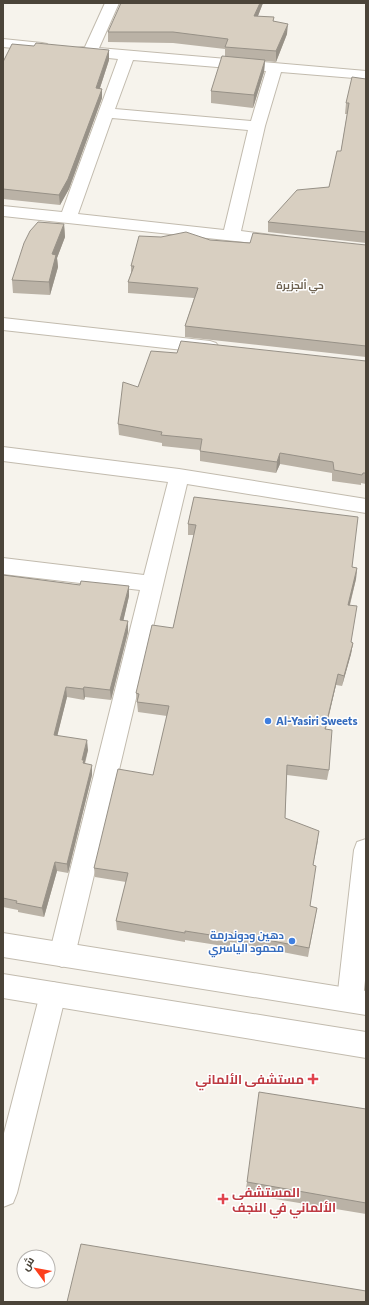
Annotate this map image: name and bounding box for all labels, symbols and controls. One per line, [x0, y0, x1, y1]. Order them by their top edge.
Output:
district label: حي ألجزيرة [276, 279, 324, 294]
place label: Al-Yasiri Sweets [276, 714, 358, 727]
marker: Al-Yasiri Sweets [263, 716, 273, 726]
place label: دهين ودوندرمة محمود الياسري [208, 928, 284, 958]
marker: دهين ودوندرمة محمود الياسري [287, 936, 297, 946]
place label: مستشفى الألماني [195, 1071, 304, 1091]
marker: مستشفى الألماني [307, 1073, 319, 1085]
place label: المستشفى الألماني في النجف [232, 1184, 336, 1219]
marker: المستشفى الألماني في النجف [217, 1193, 229, 1205]
north arrow [16, 1249, 56, 1289]
text: ش [18, 1254, 37, 1273]

